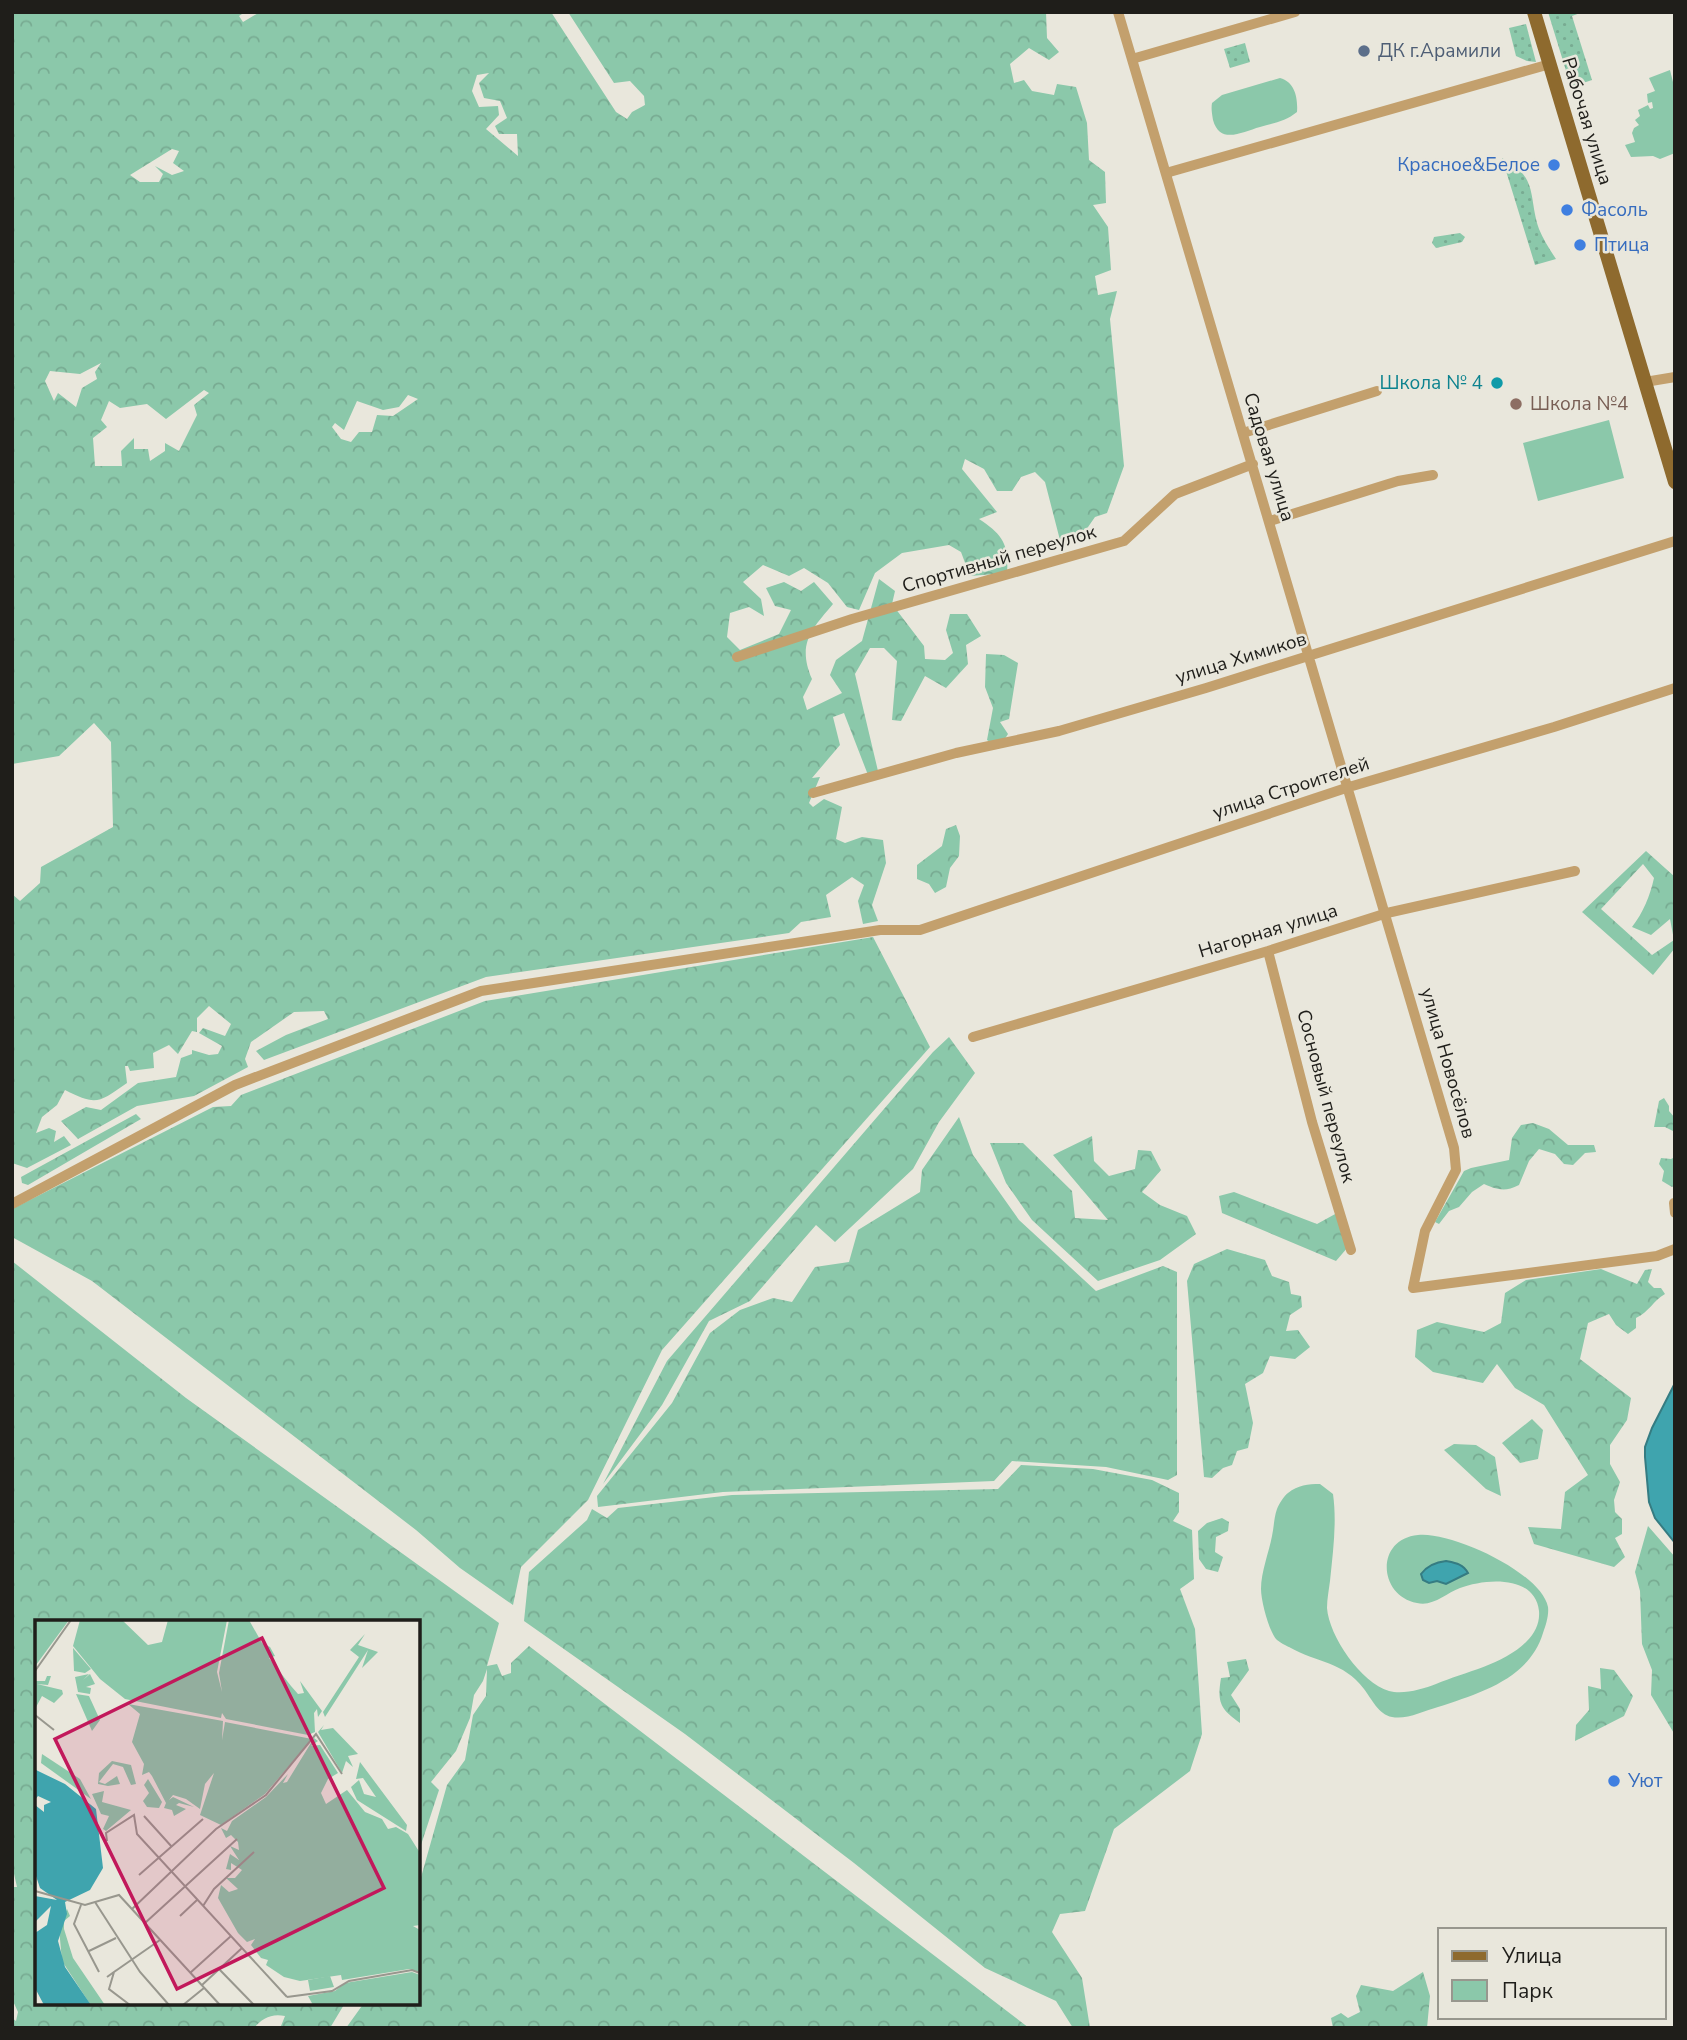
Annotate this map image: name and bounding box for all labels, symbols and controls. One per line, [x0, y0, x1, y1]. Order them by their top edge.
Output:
place label: ДК г.Арамили [1378, 38, 1501, 64]
marker: ДК г.Арамили [1356, 43, 1372, 59]
street label: Рабочая улица [1555, 54, 1619, 188]
place label: Красное&Белое [1397, 152, 1540, 178]
marker: Красное&Белое [1546, 157, 1562, 173]
place label: Фасоль [1581, 197, 1648, 223]
marker: Фасоль [1559, 202, 1575, 218]
place label: Птица [1594, 232, 1650, 258]
marker: Птица [1572, 237, 1588, 253]
place label: Школа № 4 [1380, 370, 1483, 396]
marker: Школа № 4 [1489, 375, 1505, 391]
street label: Садовая улица [1237, 389, 1301, 525]
place label: Школа №4 [1530, 391, 1629, 417]
marker: Школа №4 [1508, 396, 1524, 412]
street label: Спортивный переулок [899, 519, 1099, 599]
street label: улица Химиков [1172, 626, 1310, 690]
street label: улица Строителей [1209, 750, 1373, 826]
street label: Нагорная улица [1195, 897, 1341, 965]
street label: улица Новосёлов [1414, 985, 1482, 1141]
street label: Сосновый переулок [1290, 1006, 1362, 1186]
inset map [35, 1620, 420, 2005]
place label: Уют [1627, 1768, 1663, 1794]
marker: Уют [1606, 1773, 1622, 1789]
legend [1438, 1928, 1666, 2019]
text: Улица [1501, 1942, 1562, 1970]
text: Парк [1502, 1977, 1554, 2005]

